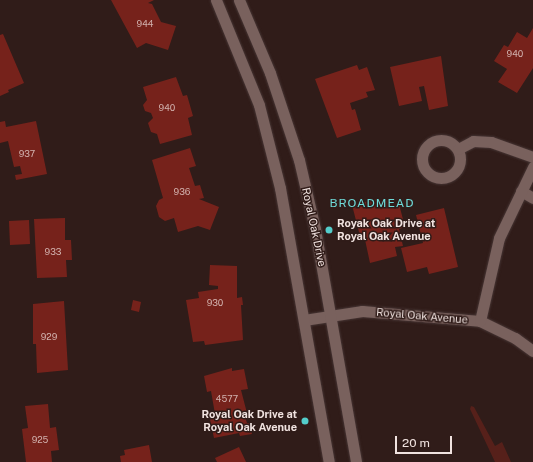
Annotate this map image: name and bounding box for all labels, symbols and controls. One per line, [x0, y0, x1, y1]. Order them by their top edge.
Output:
house number: 944 [137, 19, 153, 29]
house number: 940 [507, 49, 523, 59]
house number: 940 [159, 103, 175, 113]
house number: 937 [19, 149, 35, 159]
street label: Royal Oak Drive [299, 186, 329, 268]
house number: 936 [174, 187, 190, 197]
district label: BROADMEAD [329, 197, 415, 211]
place label: Royak Oak Drive at Royal Oak Avenue [337, 217, 435, 243]
marker: Royak Oak Drive at Royal Oak Avenue [324, 225, 334, 235]
house number: 933 [45, 247, 61, 257]
house number: 930 [207, 298, 223, 308]
street label: Royal Oak Avenue [376, 305, 468, 327]
house number: 929 [41, 332, 57, 342]
house number: 4577 [216, 394, 238, 404]
place label: Royal Oak Drive at Royal Oak Avenue [201, 408, 297, 434]
marker: Royal Oak Drive at Royal Oak Avenue [300, 416, 310, 426]
scale bar [397, 428, 454, 454]
house number: 925 [32, 435, 48, 445]
text: 20 m [402, 436, 430, 450]

